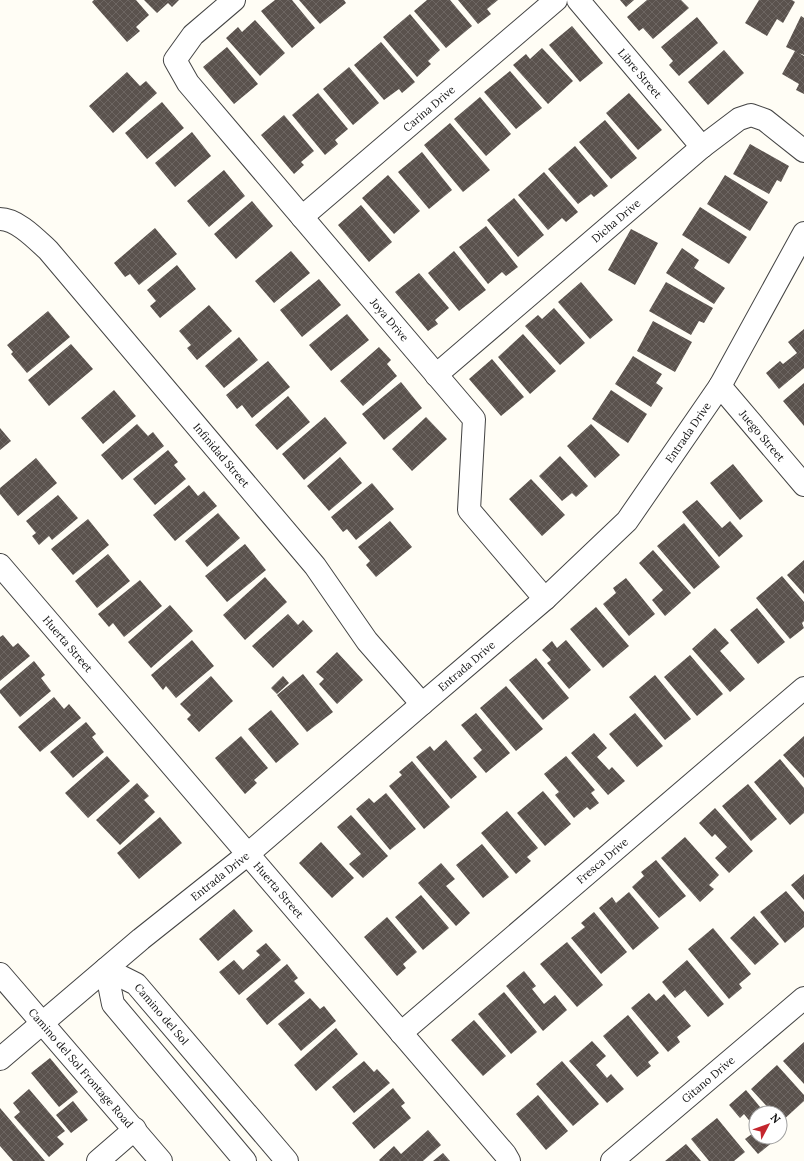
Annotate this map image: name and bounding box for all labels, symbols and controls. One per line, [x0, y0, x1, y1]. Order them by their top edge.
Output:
street label: Libre Street [615, 46, 665, 102]
street label: Carina Drive [400, 82, 458, 135]
street label: Dicha Drive [589, 196, 643, 246]
street label: Joya Drive [367, 294, 412, 344]
street label: Entrada Drive [662, 399, 714, 466]
street label: Juego Street [736, 406, 788, 465]
street label: Infinidad Street [190, 420, 253, 491]
street label: Huerta Street [40, 613, 96, 676]
street label: Entrada Drive [435, 638, 498, 694]
street label: Fresca Drive [574, 835, 631, 887]
street label: Entrada Drive [188, 849, 252, 904]
street label: Huerta Street [251, 859, 307, 922]
street label: Camino del Sol [131, 980, 192, 1048]
street label: Camino del Sol Frontage Road [26, 1005, 137, 1131]
street label: Gitano Drive [679, 1053, 737, 1106]
north arrow [748, 1105, 788, 1145]
text: N [767, 1111, 784, 1127]

